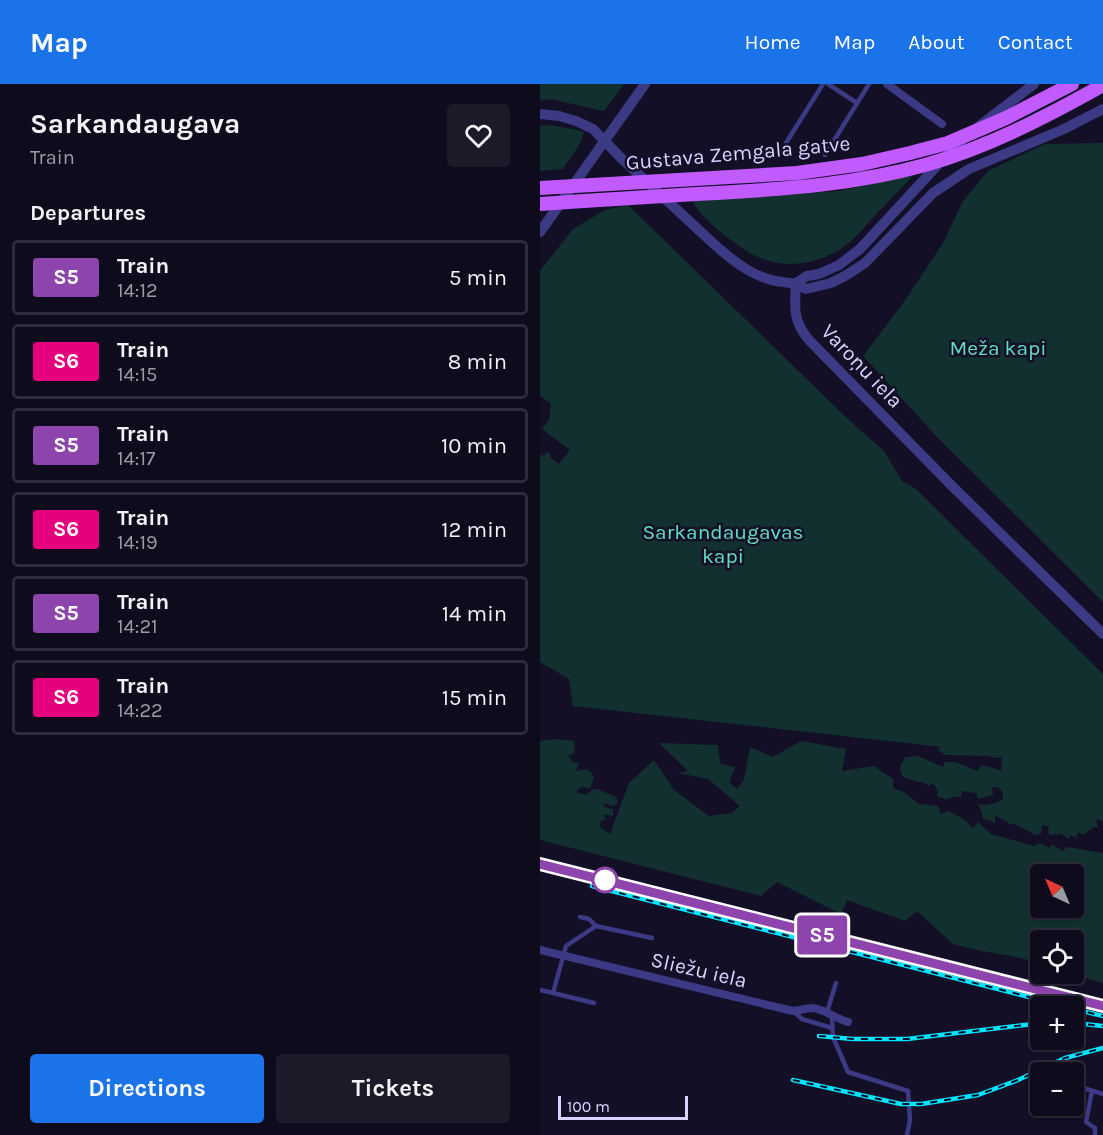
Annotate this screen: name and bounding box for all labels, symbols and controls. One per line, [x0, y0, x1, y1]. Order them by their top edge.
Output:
text: Map [30, 26, 88, 59]
text: Home [745, 30, 801, 54]
text: Map [834, 30, 875, 54]
text: About [908, 30, 965, 54]
text: Contact [998, 30, 1073, 54]
button: heart [447, 104, 510, 167]
text: Sarkandaugava [30, 107, 240, 140]
street label: Gustava Zemgala gatve [625, 131, 851, 175]
text: Train [30, 146, 75, 169]
text: Departures [30, 200, 146, 226]
text: Train [117, 253, 169, 279]
text: S5 [53, 265, 79, 289]
text: 5 min [449, 265, 507, 291]
text: 14:12 [117, 279, 158, 302]
street label: Varoņu iela [816, 319, 908, 413]
park label: Meža kapi [949, 336, 1047, 360]
text: Train [117, 337, 169, 363]
text: S6 [53, 349, 79, 373]
text: 8 min [448, 349, 507, 375]
text: 14:15 [117, 363, 157, 386]
text: Train [117, 421, 169, 447]
text: S5 [53, 433, 79, 457]
text: 10 min [441, 433, 507, 459]
text: 14:17 [117, 447, 155, 470]
text: Train [117, 505, 169, 531]
text: S6 [53, 517, 79, 541]
text: 12 min [441, 517, 507, 543]
park label: Sarkandaugavas kapi [642, 520, 804, 568]
text: 14:19 [117, 531, 158, 554]
text: Train [117, 589, 169, 615]
text: S5 [53, 601, 79, 625]
text: 14 min [442, 601, 507, 627]
text: 14:21 [117, 615, 158, 638]
text: Train [117, 673, 169, 699]
text: S6 [53, 685, 79, 709]
text: 15 min [442, 685, 507, 711]
text: 14:22 [117, 699, 163, 722]
north arrow [1030, 864, 1084, 918]
map controls [1030, 864, 1084, 1116]
unlabelled marker [592, 867, 618, 893]
line badge: S5 [795, 916, 849, 954]
text: S5 [809, 923, 835, 947]
button: locate [1030, 930, 1084, 984]
street label: Sliežu iela [649, 947, 749, 993]
button: + [1030, 996, 1084, 1050]
button: Directions [30, 1054, 264, 1123]
button: Tickets [276, 1054, 510, 1123]
button: − [1030, 1062, 1084, 1116]
scale bar [558, 1093, 688, 1120]
text: 100 m [567, 1097, 610, 1116]

